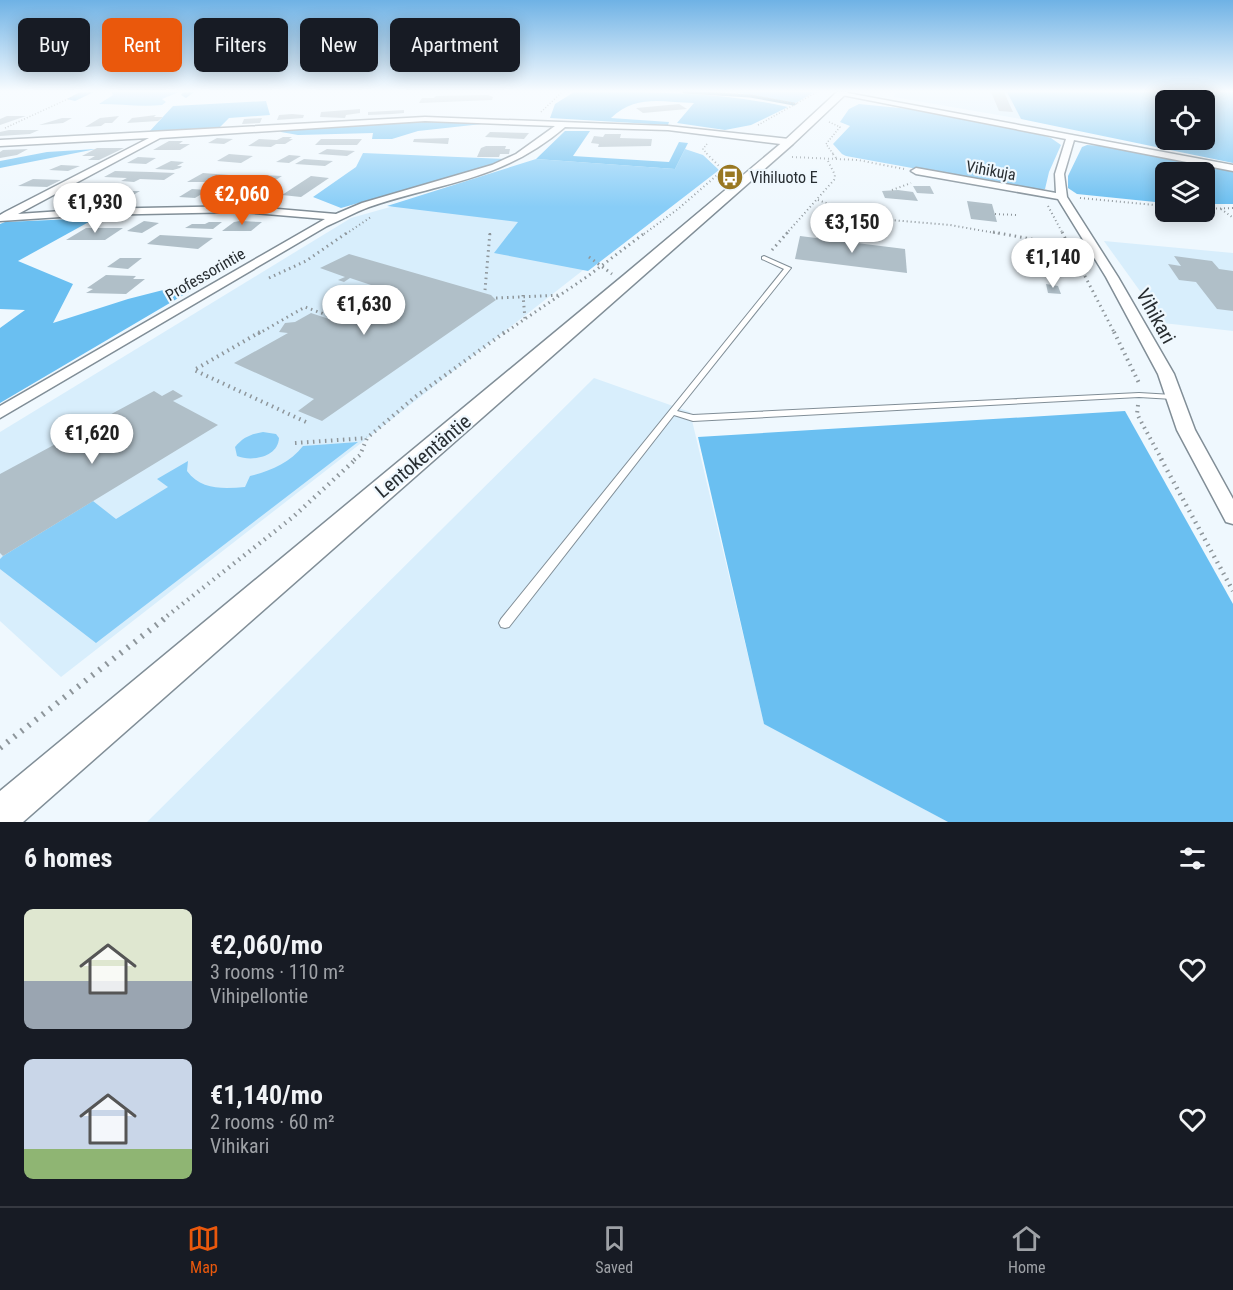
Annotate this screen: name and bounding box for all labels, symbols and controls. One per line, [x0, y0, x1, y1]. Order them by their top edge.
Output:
chip: Buy [18, 18, 90, 72]
chip: Rent [102, 18, 182, 72]
chip: Filters [194, 18, 288, 72]
chip: New [300, 18, 378, 72]
chip: Apartment [390, 18, 520, 72]
map controls [1155, 90, 1215, 222]
button: locate [1155, 90, 1215, 150]
street label: Vihikuja [965, 157, 1017, 184]
bus stop icon: Vihiluoto E [715, 162, 745, 192]
button: layers [1155, 162, 1215, 222]
place label: Vihiluoto E [750, 168, 818, 187]
pin: €2,060 [193, 175, 291, 226]
text: €2,060 [214, 182, 270, 206]
pin: €1,930 [46, 183, 144, 234]
text: €1,930 [67, 190, 123, 214]
pin: €3,150 [803, 203, 901, 254]
text: €3,150 [824, 210, 880, 234]
pin: €1,140 [1004, 238, 1102, 289]
street label: Professorintie [162, 244, 248, 305]
text: €1,140 [1025, 245, 1081, 269]
street label: Vihikari [1131, 284, 1181, 348]
pin: €1,630 [315, 285, 413, 336]
text: €1,630 [336, 292, 392, 316]
street label: Lentokentäntie [370, 409, 476, 503]
pin: €1,620 [43, 414, 141, 465]
text: €1,620 [64, 421, 120, 445]
icon: filters [1176, 842, 1209, 875]
text: 6 homes [24, 843, 112, 873]
text: €2,060/mo [210, 930, 323, 960]
icon: home [72, 933, 144, 1005]
icon: heart [1176, 953, 1209, 986]
text: 3 rooms · 110 m² [210, 960, 345, 984]
text: Vihipellontie [210, 984, 308, 1008]
text: €1,140/mo [210, 1080, 323, 1110]
icon: home [72, 1083, 144, 1155]
icon: heart [1176, 1103, 1209, 1136]
text: 2 rooms · 60 m² [210, 1110, 335, 1134]
text: Vihikari [210, 1134, 269, 1158]
tab: Map [187, 1222, 220, 1277]
tab: Saved [595, 1222, 633, 1277]
tab: Home [1008, 1222, 1046, 1277]

